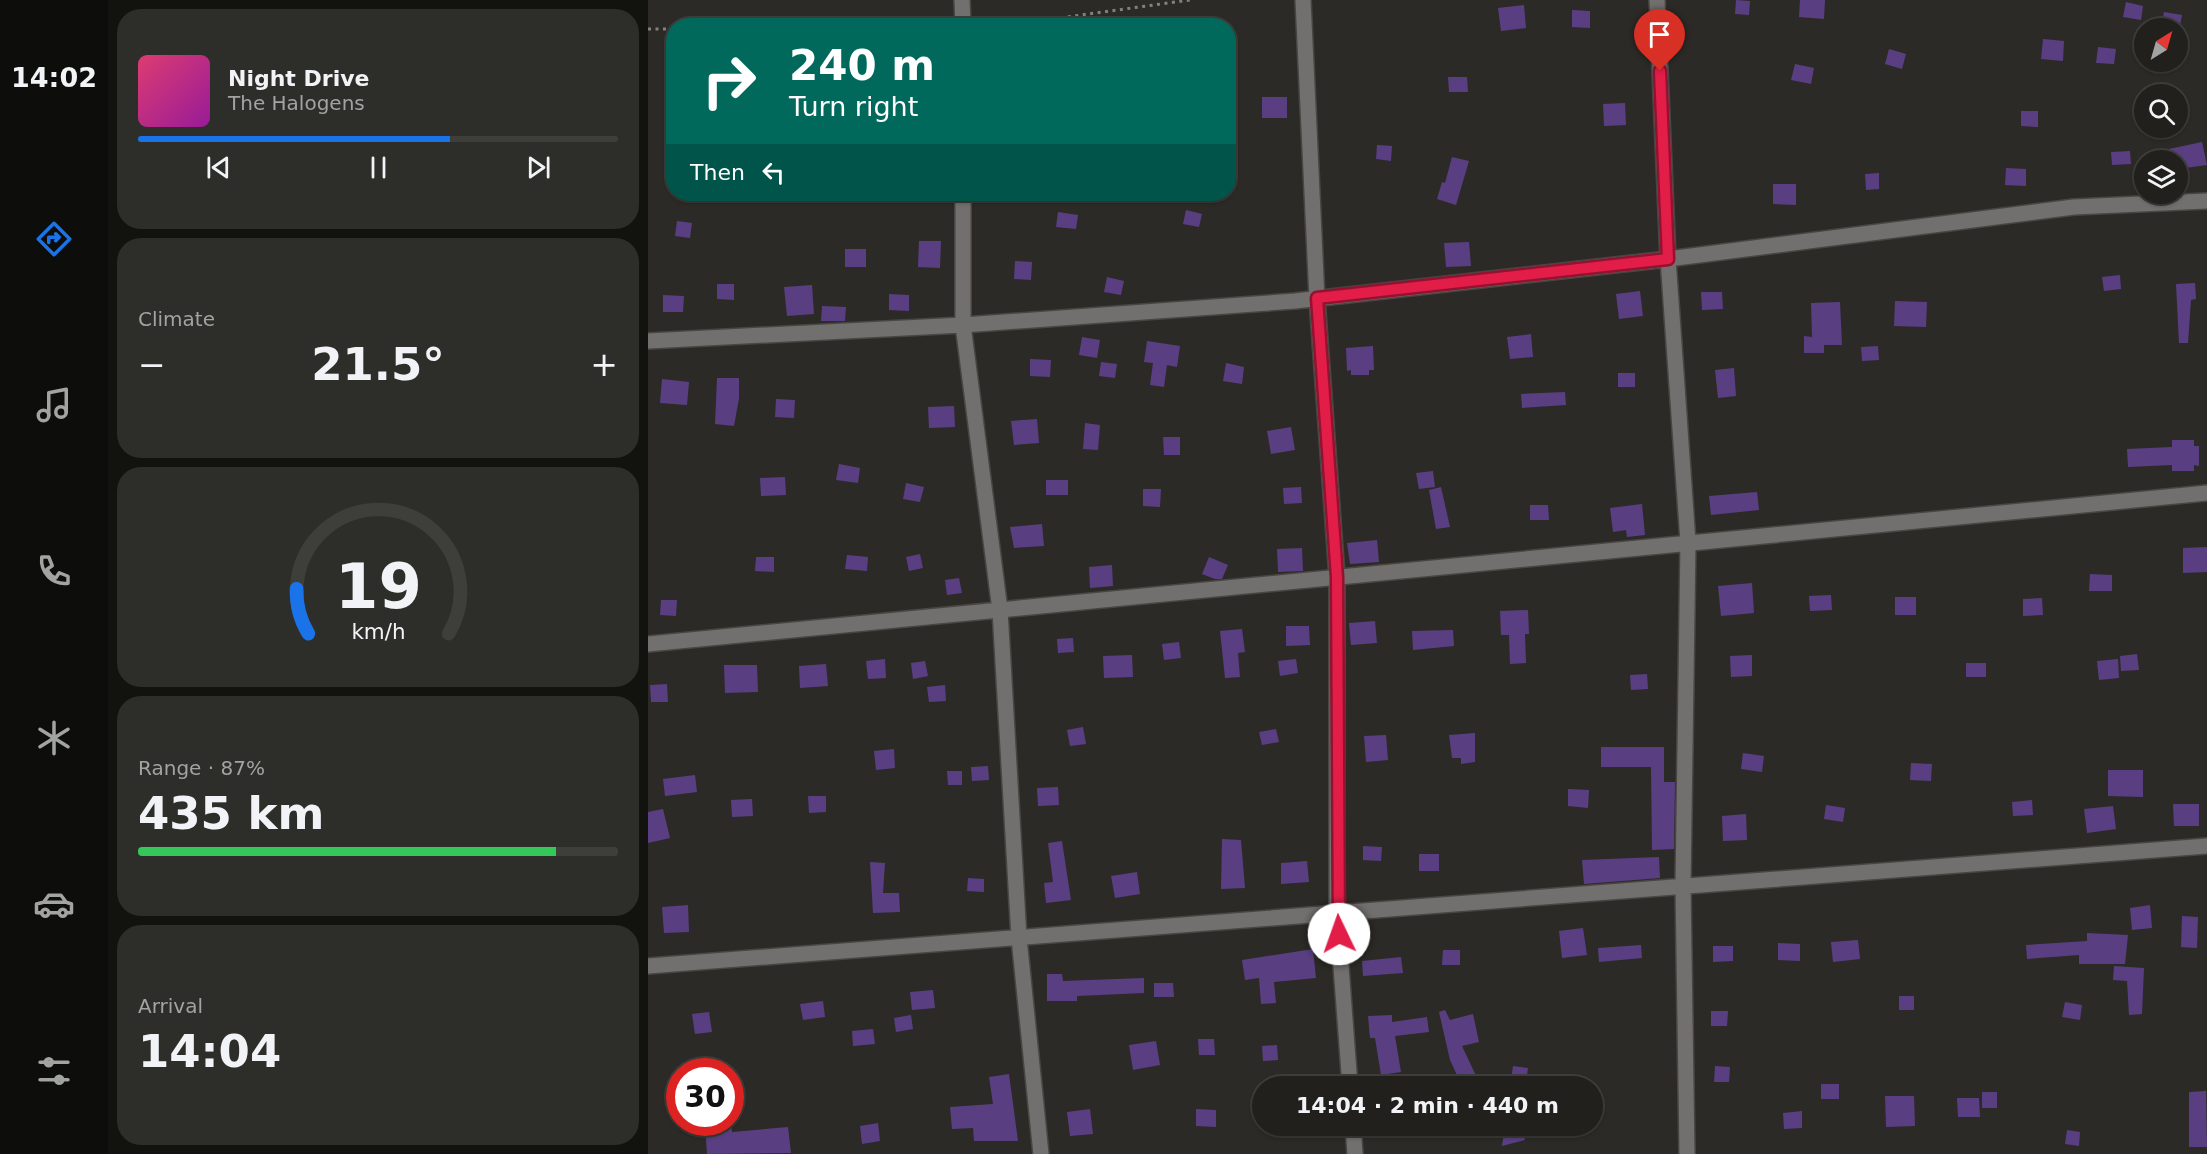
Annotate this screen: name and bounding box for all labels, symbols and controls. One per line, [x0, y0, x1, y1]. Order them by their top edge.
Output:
pin [1634, 9, 1685, 71]
icon: arrive [1643, 18, 1676, 51]
north arrow [2134, 18, 2188, 72]
map controls [2134, 18, 2188, 204]
text: 240 m [789, 41, 935, 90]
icon: right [690, 42, 768, 120]
text: 14:02 [11, 62, 97, 93]
text: Night Drive [228, 66, 369, 91]
button: search [2134, 84, 2188, 138]
text: The Halogens [228, 91, 365, 115]
text: Turn right [789, 91, 918, 122]
button: layers [2134, 150, 2188, 204]
icon: previous [202, 151, 235, 184]
icon: pause [362, 151, 395, 184]
icon: next [522, 151, 555, 184]
icon: left [757, 156, 790, 189]
text: Then [690, 160, 745, 185]
icon: directions [33, 218, 75, 260]
text: Climate [138, 307, 215, 331]
text: 21.5° [311, 338, 445, 391]
text: − [138, 345, 166, 384]
text: + [590, 345, 618, 384]
icon: music [33, 384, 75, 426]
icon: phone [33, 550, 75, 592]
text: 19 [335, 550, 421, 623]
text: km/h [351, 619, 405, 644]
icon: climate [33, 717, 75, 759]
text: Range · 87% [138, 756, 265, 780]
text: 435 km [138, 787, 324, 840]
icon: car [33, 883, 75, 925]
position arrow [1307, 902, 1371, 966]
text: Arrival [138, 994, 203, 1018]
text: 14:04 [138, 1025, 281, 1078]
icon: filters [33, 1050, 75, 1092]
speed limit sign: 30 [666, 1058, 744, 1136]
text: 14:04 · 2 min · 440 m [1296, 1093, 1559, 1118]

